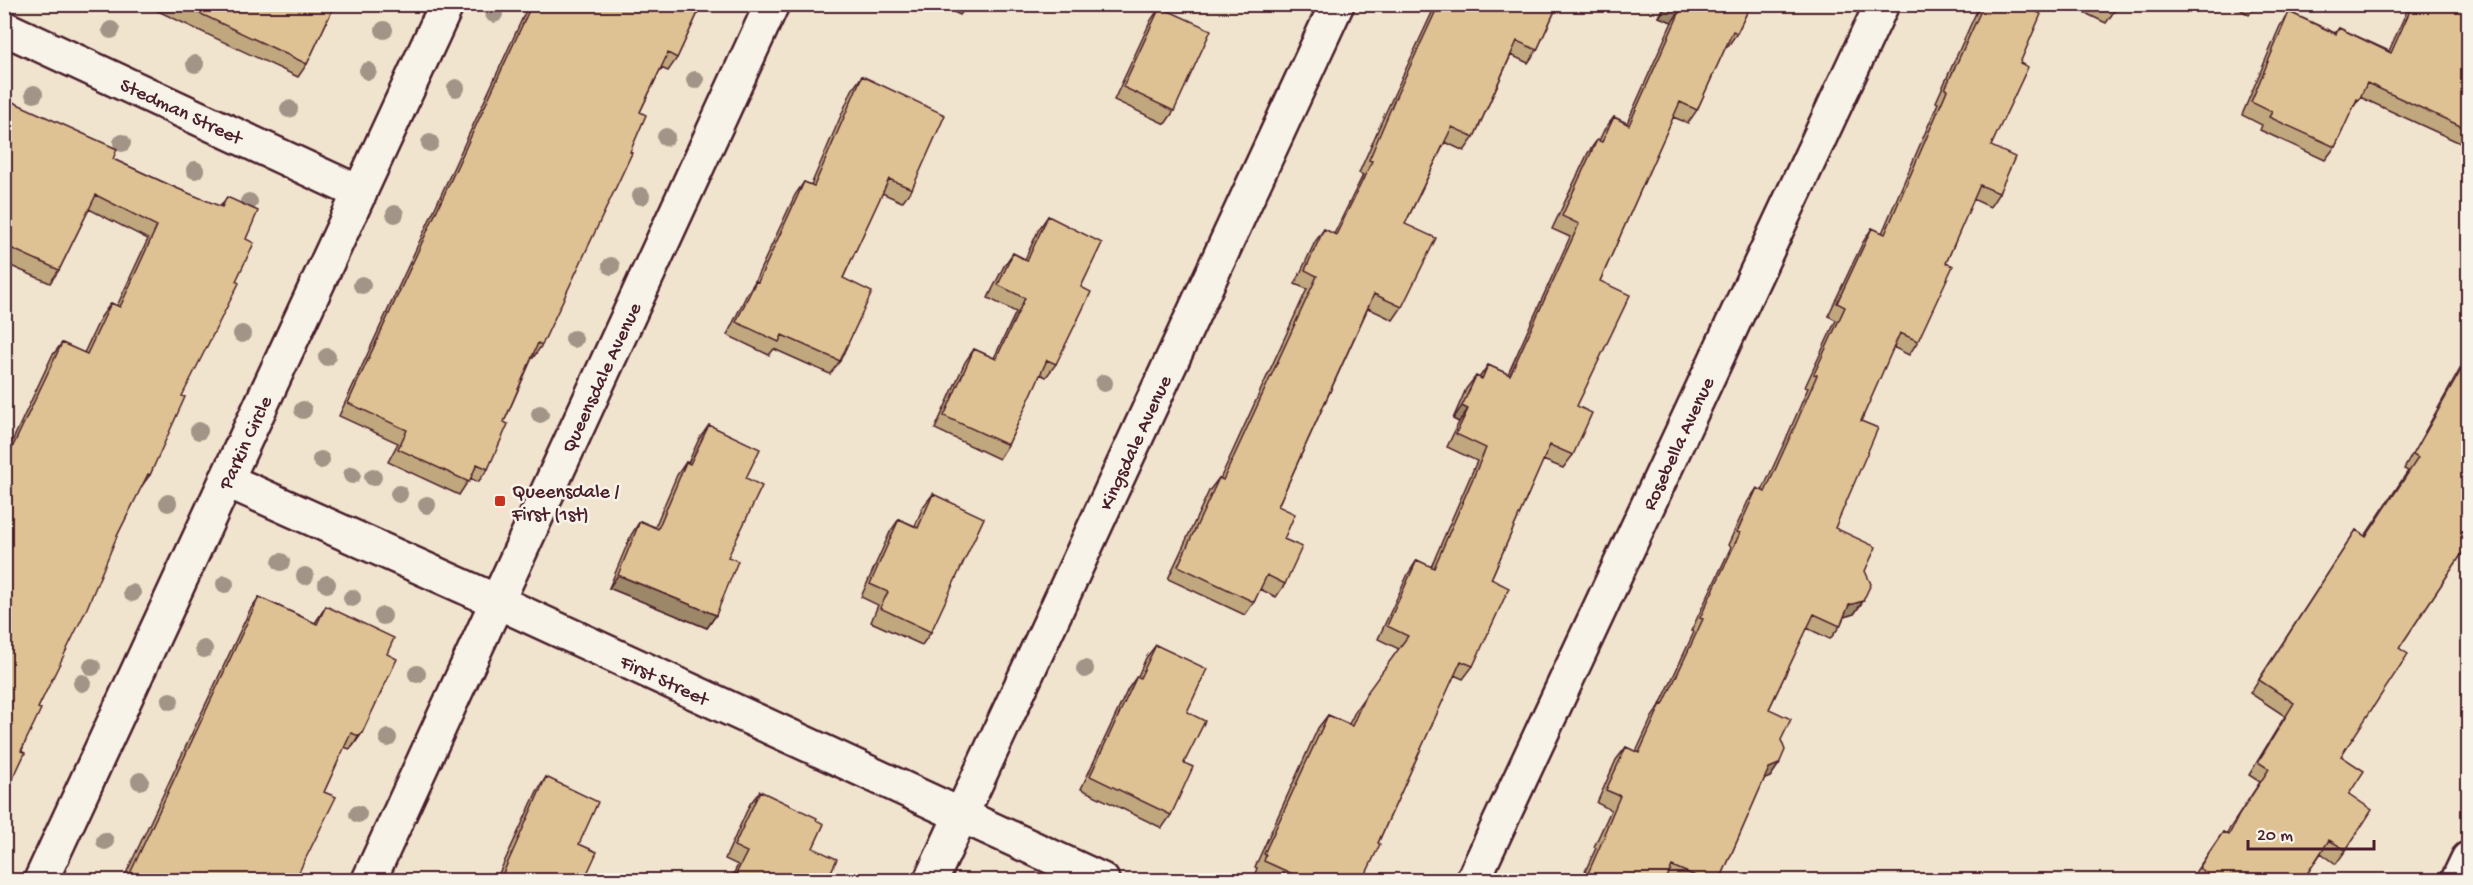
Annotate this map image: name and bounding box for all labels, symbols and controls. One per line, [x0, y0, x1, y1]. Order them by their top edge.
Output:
street label: Stedman Street [116, 75, 247, 152]
street label: Queensdale Avenue [558, 299, 648, 457]
street label: Kingsdale Avenue [1096, 372, 1179, 515]
street label: Rosebella Avenue [1639, 374, 1721, 515]
street label: Parkin Circle [215, 392, 279, 495]
place label: Queensdale / First (1st) [511, 482, 620, 528]
marker: Queensdale / First (1st) [493, 494, 507, 508]
street label: First Street [615, 651, 713, 713]
scale bar [2248, 813, 2374, 851]
text: 20 m [2257, 826, 2293, 847]

